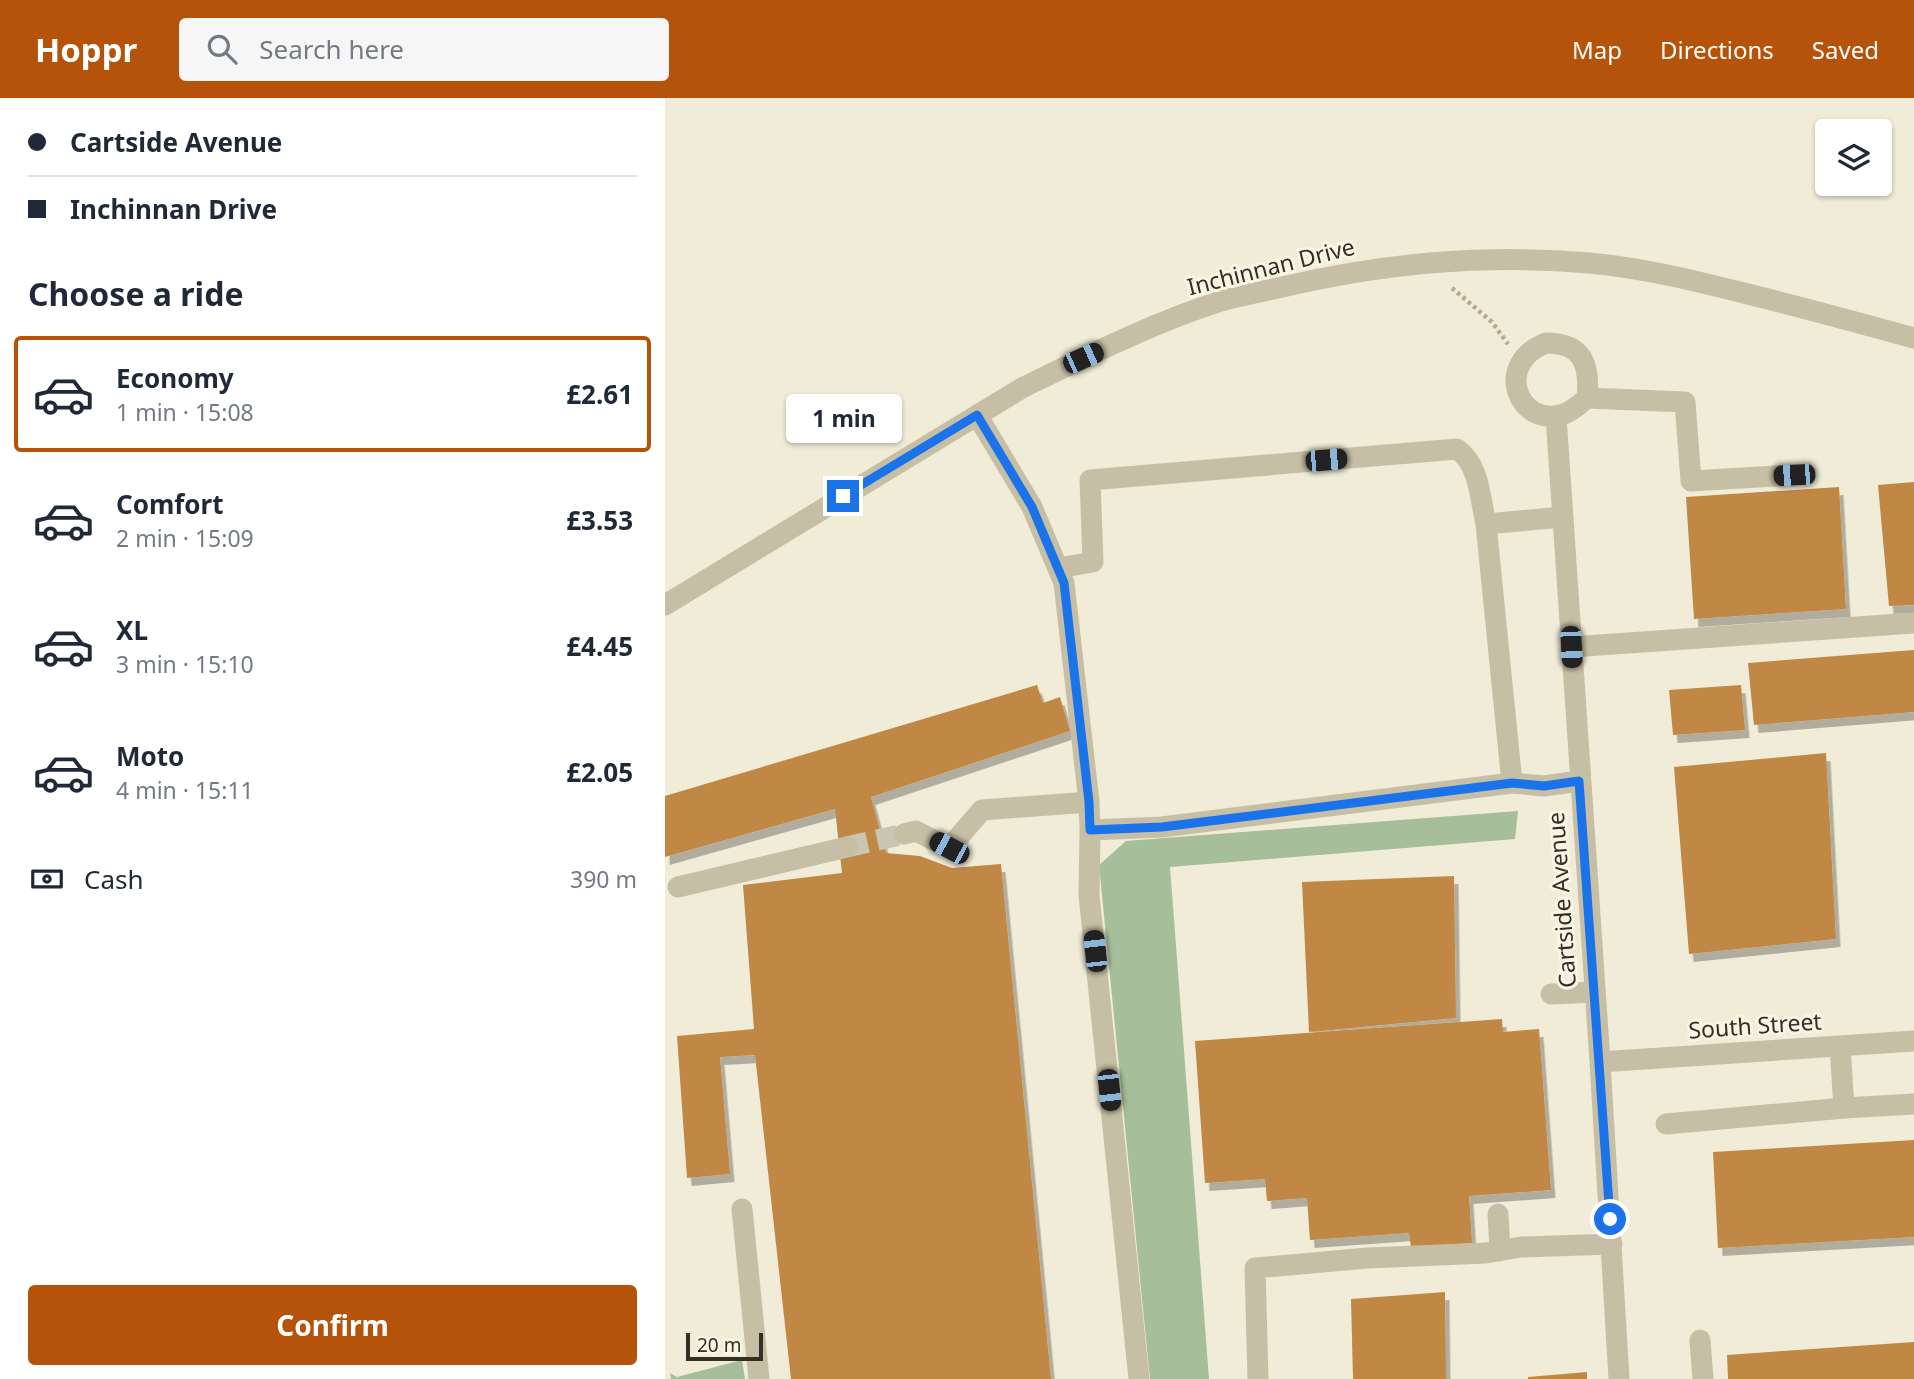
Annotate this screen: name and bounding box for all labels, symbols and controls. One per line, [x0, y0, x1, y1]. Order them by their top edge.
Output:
search box [179, 18, 669, 81]
text: Hoppr [35, 27, 137, 72]
icon: search [203, 30, 241, 68]
text: Search here [259, 31, 404, 67]
text: Map [1572, 33, 1622, 66]
text: Directions [1660, 33, 1774, 66]
text: Saved [1812, 33, 1879, 66]
map controls [1815, 119, 1892, 196]
button: layers [1815, 119, 1892, 196]
text: Cartside Avenue [70, 124, 282, 160]
text: Inchinnan Drive [70, 191, 277, 227]
street label: Inchinnan Drive [1184, 230, 1358, 302]
text: Choose a ride [28, 272, 244, 315]
car [1060, 340, 1107, 376]
text: Economy [116, 360, 234, 396]
icon: car [32, 363, 95, 426]
text: £2.61 [566, 376, 633, 412]
callout: 1 min [785, 394, 901, 444]
text: 1 min · 15:08 [116, 396, 254, 428]
text: 1 min [812, 402, 876, 434]
car [1305, 448, 1348, 472]
car [1773, 463, 1816, 487]
route end [827, 480, 859, 512]
text: Comfort [116, 486, 224, 522]
icon: car [32, 489, 95, 552]
text: £3.53 [566, 502, 633, 538]
text: 2 min · 15:09 [116, 522, 254, 554]
text: XL [116, 612, 148, 648]
icon: car [32, 615, 95, 678]
car [1560, 625, 1583, 669]
text: £4.45 [566, 628, 633, 664]
text: 3 min · 15:10 [116, 648, 254, 680]
text: Moto [116, 738, 184, 774]
icon: car [32, 741, 95, 804]
text: £2.05 [566, 754, 633, 790]
text: 4 min · 15:11 [116, 774, 254, 806]
street label: Cartside Avenue [1539, 811, 1583, 989]
car [926, 829, 973, 867]
icon: cash [28, 860, 66, 898]
text: Cash [84, 861, 144, 897]
text: 390 m [570, 863, 637, 895]
car [1083, 929, 1108, 973]
street label: South Street [1687, 1004, 1823, 1046]
car [1097, 1068, 1122, 1112]
route start [1594, 1203, 1626, 1235]
button: Confirm [28, 1285, 637, 1365]
scale bar [686, 1330, 763, 1362]
text: 20 m [697, 1332, 741, 1358]

